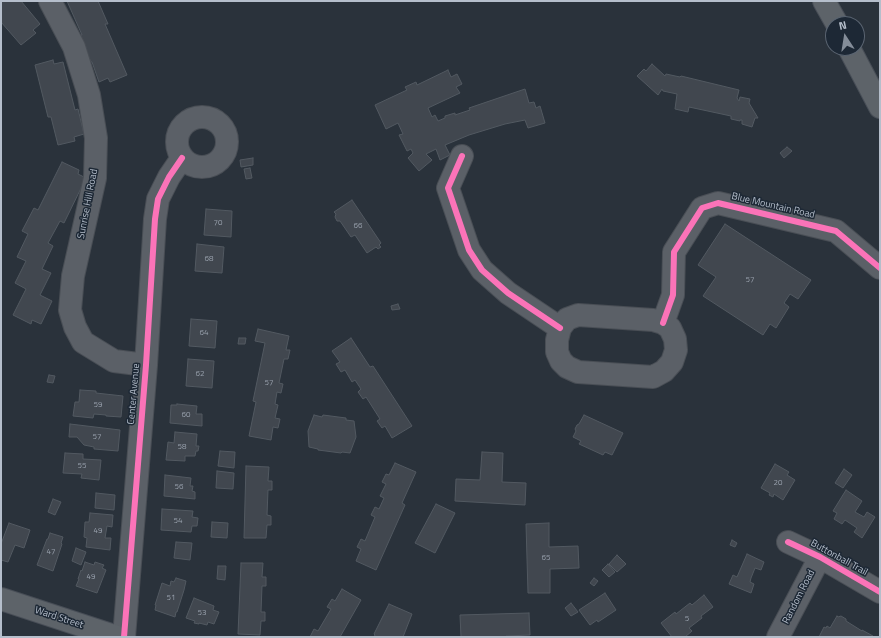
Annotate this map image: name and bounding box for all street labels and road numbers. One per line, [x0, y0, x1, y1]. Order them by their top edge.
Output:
street label: Sunrise Hill Road [75, 168, 101, 240]
street label: Blue Mountain Road [730, 191, 816, 221]
street label: Center Avenue [125, 363, 143, 425]
street label: Buttonball Trail [808, 537, 870, 579]
street label: Random Road [780, 568, 818, 626]
street label: Ward Street [33, 605, 85, 631]

